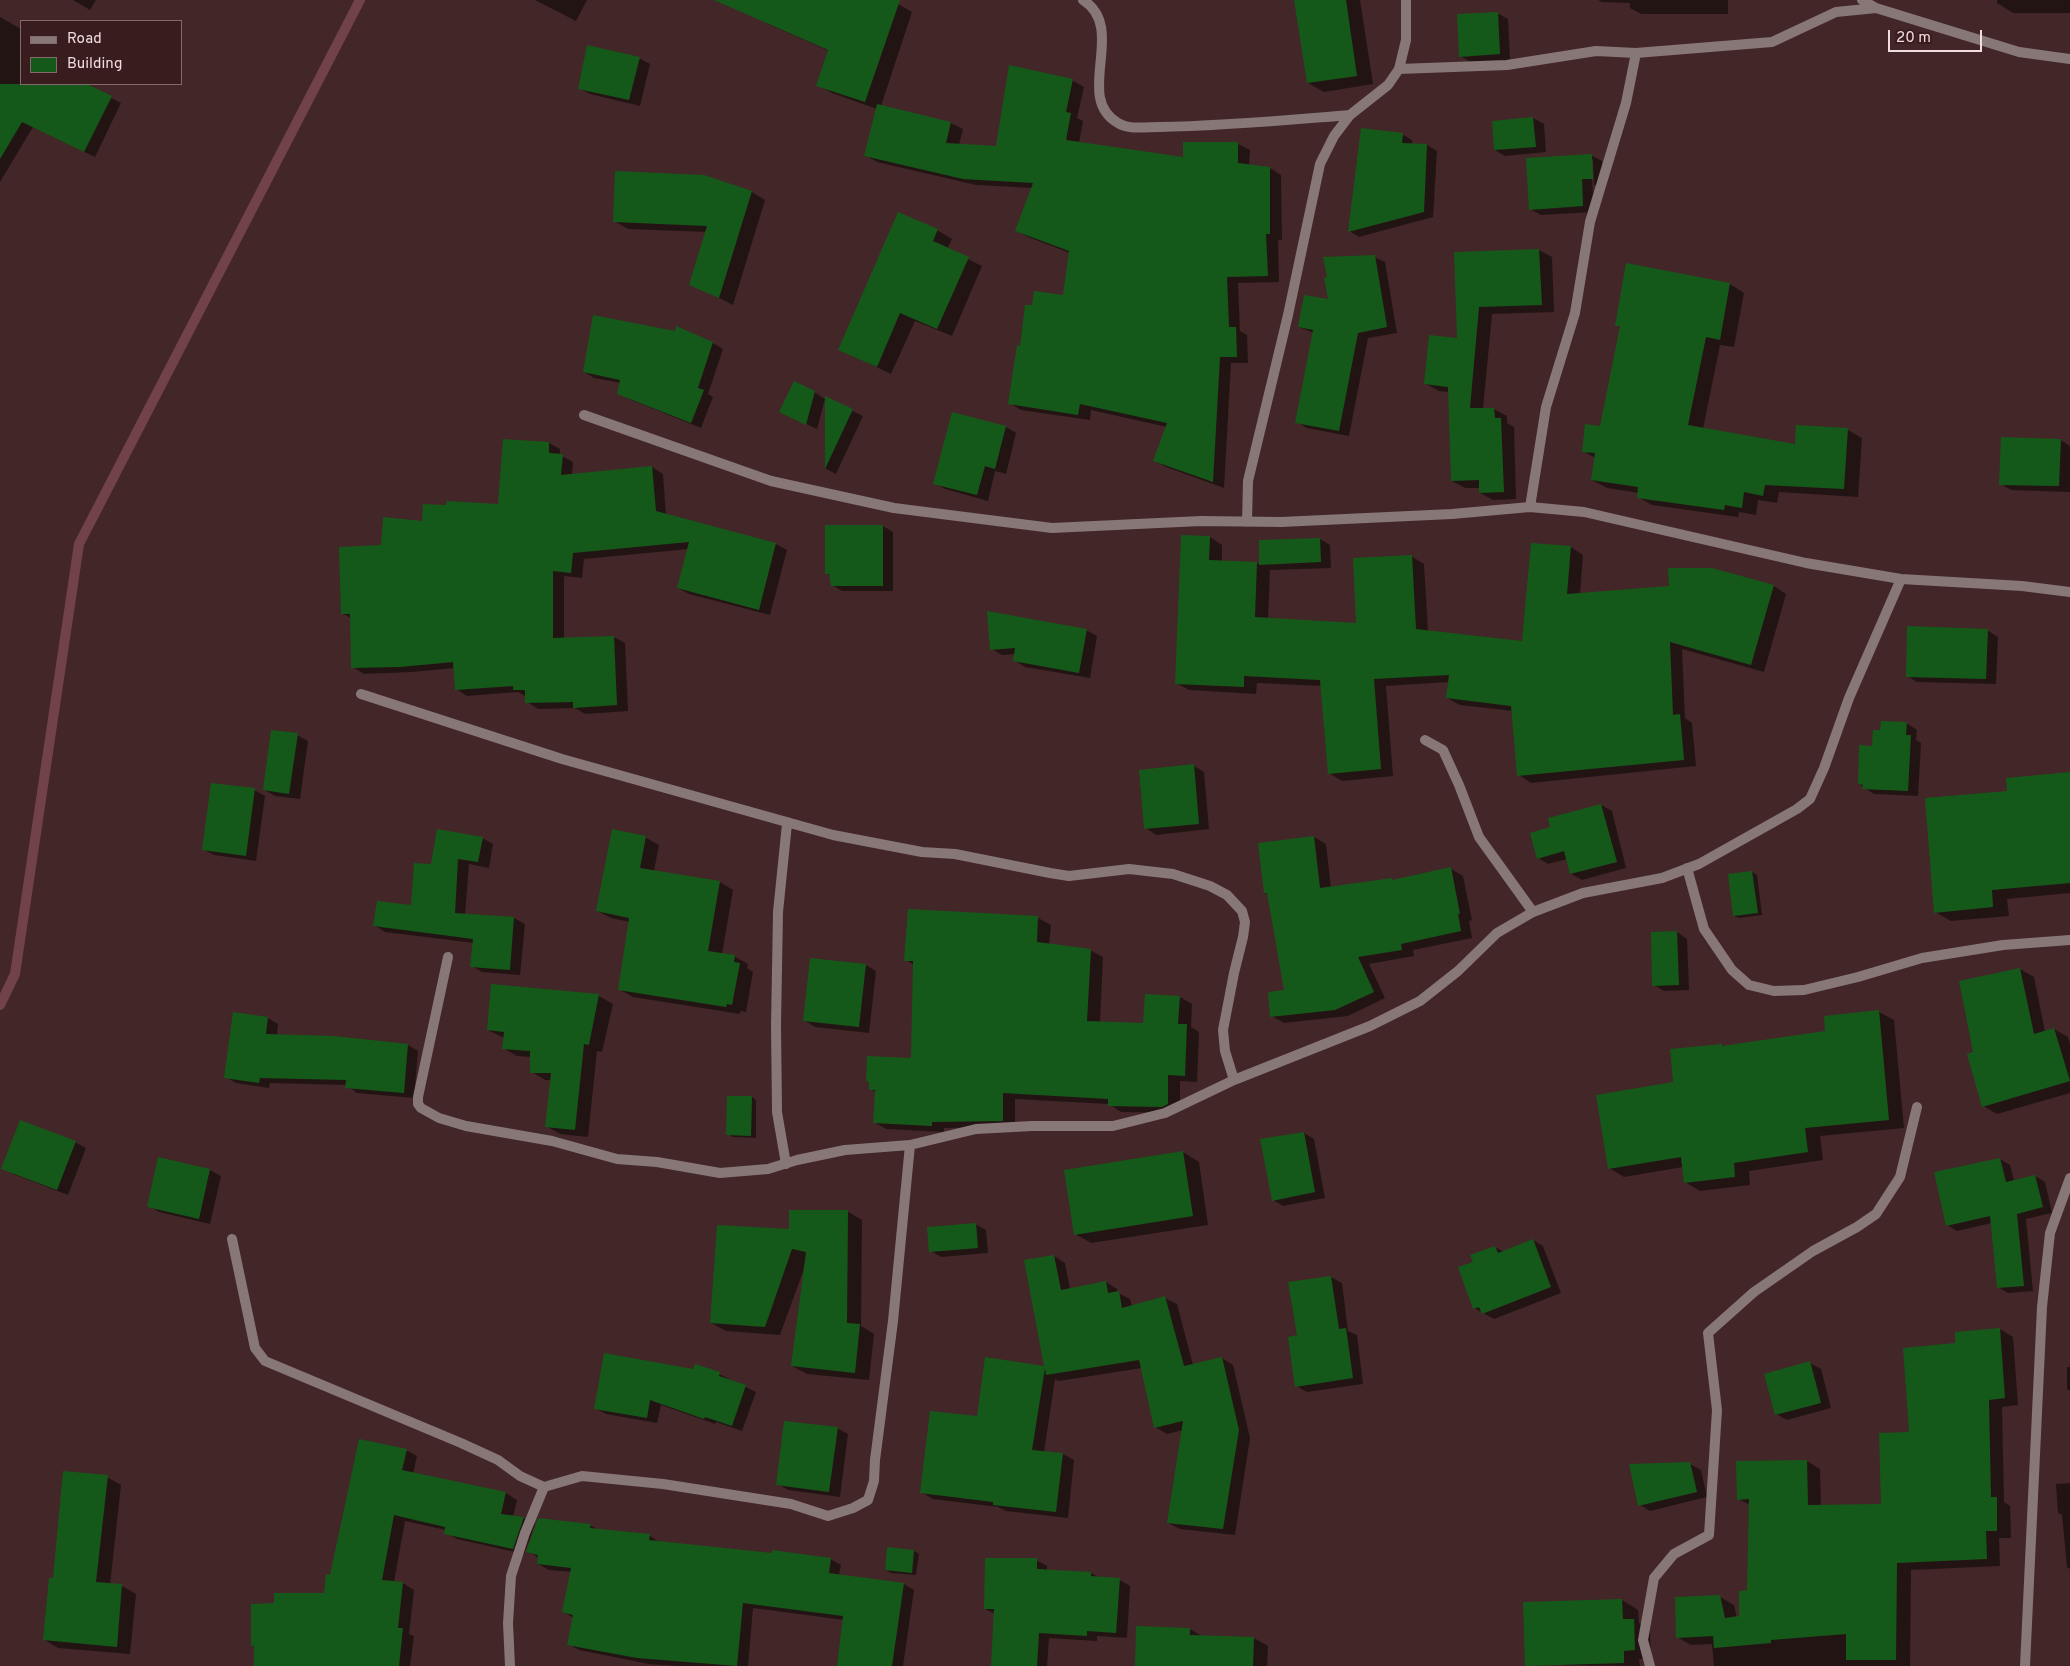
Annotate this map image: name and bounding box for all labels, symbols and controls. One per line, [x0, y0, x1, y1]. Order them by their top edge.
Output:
legend [20, 20, 182, 85]
scale bar [1890, 20, 1984, 52]
text: 20 m [1896, 29, 1931, 48]
text: Road [67, 30, 102, 49]
text: Building [67, 55, 122, 74]

